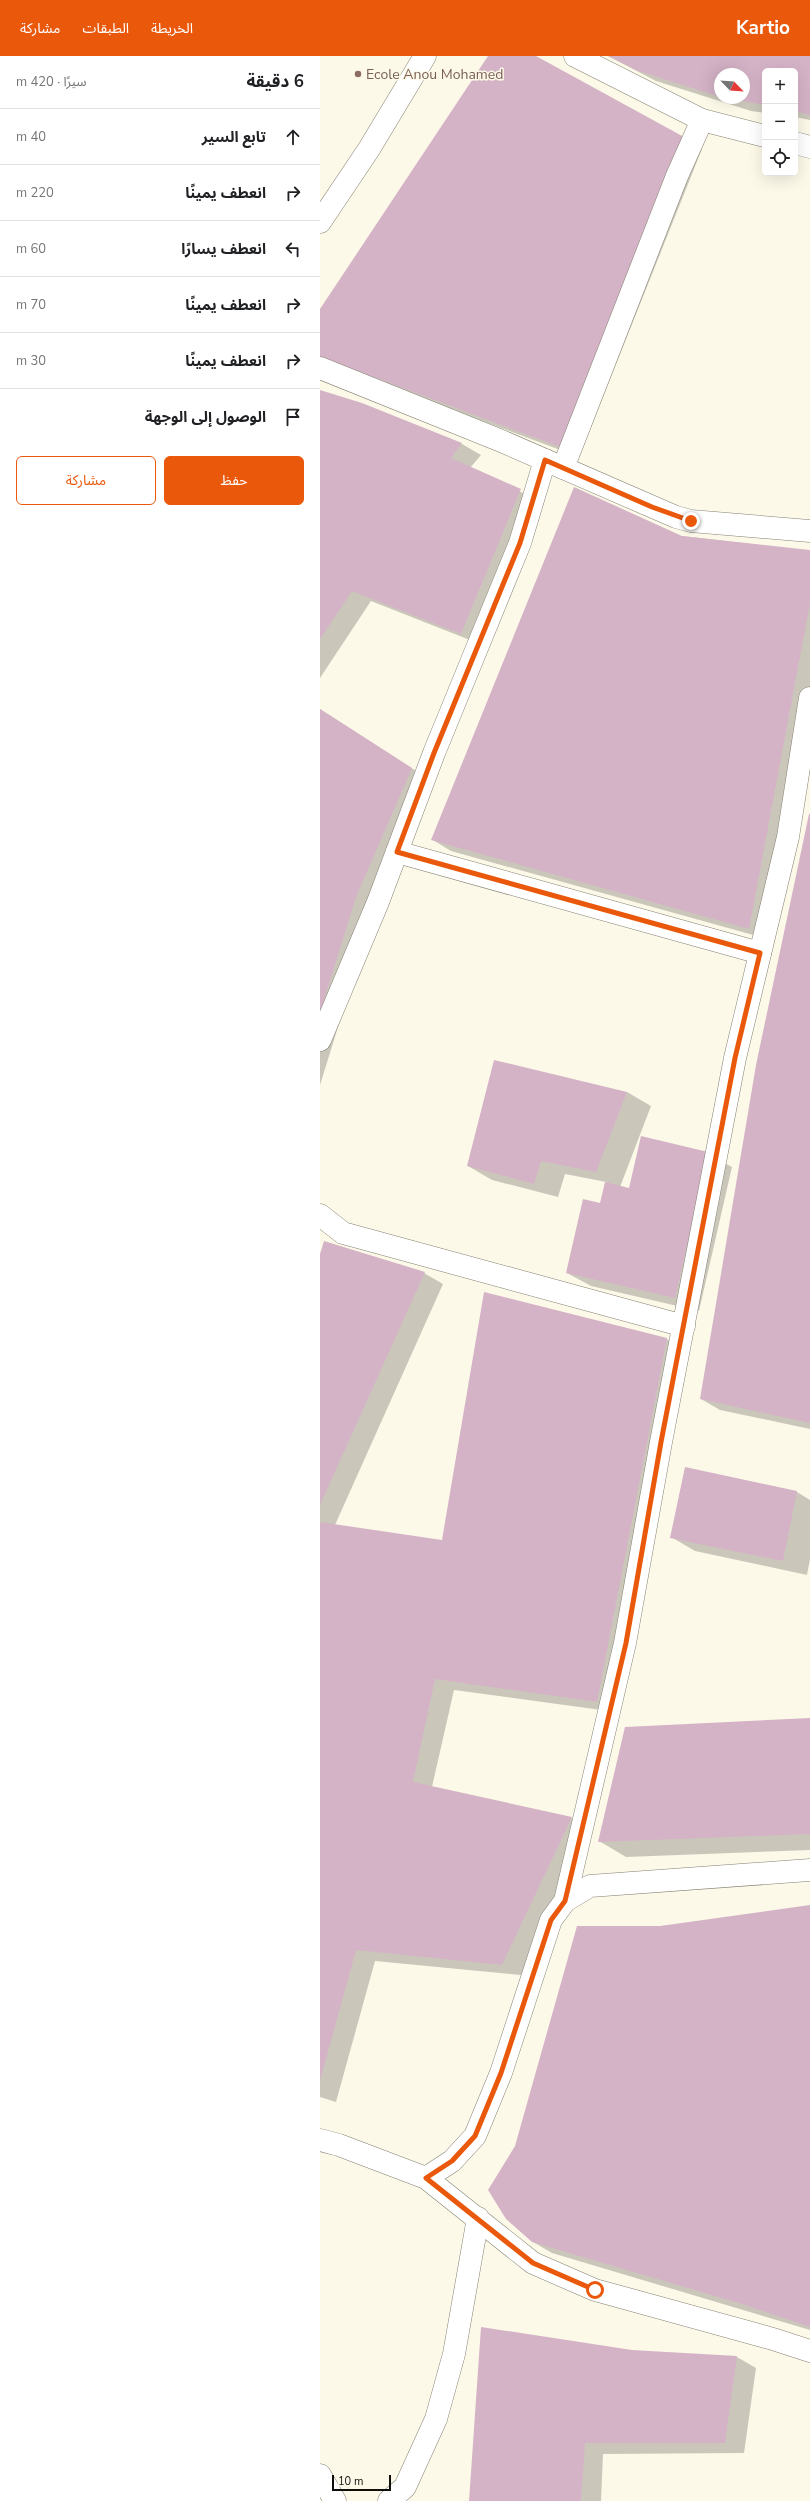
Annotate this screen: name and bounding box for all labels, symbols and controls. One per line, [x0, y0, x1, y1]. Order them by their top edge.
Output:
text: Kartio [736, 15, 790, 41]
text: مشاركة [20, 19, 60, 38]
text: الطبقات [82, 19, 129, 38]
text: الخريطة [151, 19, 193, 38]
place label: Ecole Anou Mohamed [366, 65, 503, 84]
north arrow [714, 68, 750, 104]
map controls [762, 68, 798, 176]
button: + [762, 68, 798, 104]
marker: Ecole Anou Mohamed [353, 69, 363, 79]
text: 6 دقيقة [246, 70, 304, 93]
text: سيرًا · 420 m [16, 73, 87, 91]
button: − [762, 104, 798, 140]
icon: ahead [282, 126, 304, 148]
text: تابع السير [202, 127, 266, 147]
text: 40 m [16, 128, 46, 146]
button: locate [762, 140, 798, 176]
icon: right [282, 182, 304, 204]
text: انعطف يمينًا [185, 183, 266, 203]
text: 220 m [16, 184, 54, 202]
icon: left [282, 238, 304, 260]
text: انعطف يسارًا [181, 239, 266, 259]
text: 60 m [16, 240, 46, 258]
icon: right [282, 294, 304, 316]
text: انعطف يمينًا [185, 295, 266, 315]
text: 70 m [16, 296, 46, 314]
icon: right [282, 350, 304, 372]
text: انعطف يمينًا [185, 351, 266, 371]
text: 30 m [16, 352, 46, 370]
icon: arrive [282, 406, 304, 428]
text: الوصول إلى الوجهة [145, 407, 266, 427]
button: مشاركة [16, 456, 156, 505]
button: حفظ [164, 456, 304, 505]
route end [682, 512, 700, 530]
route start [586, 2281, 604, 2299]
scale bar [332, 2473, 391, 2492]
text: 10 m [338, 2474, 363, 2489]

